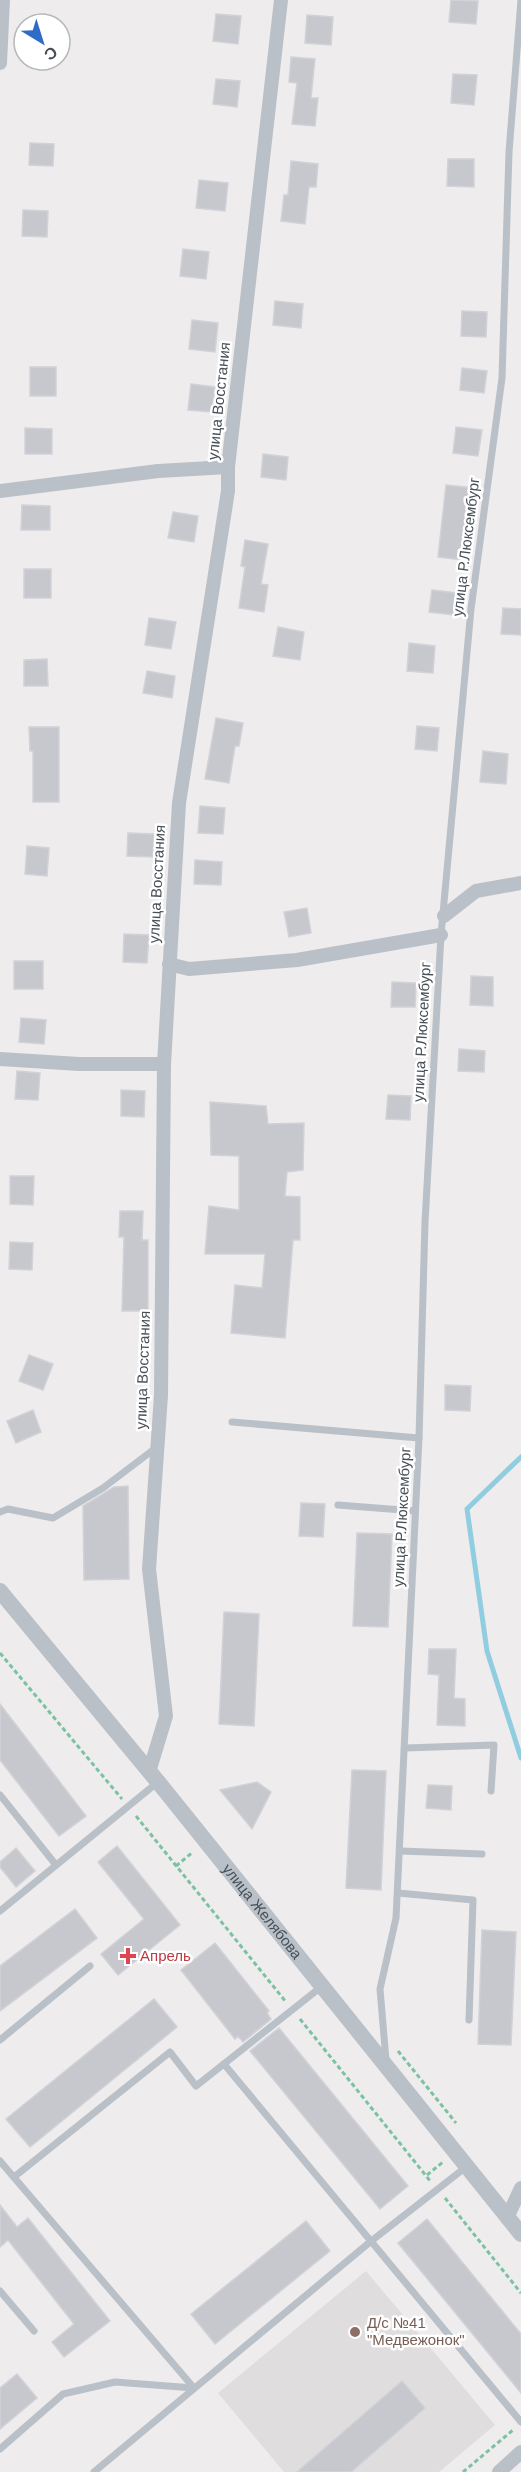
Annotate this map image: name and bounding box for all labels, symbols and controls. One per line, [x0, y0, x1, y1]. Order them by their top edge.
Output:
north arrow [12, 12, 72, 72]
text: С [41, 43, 61, 64]
street label: улица Восстания [204, 341, 233, 461]
street label: улица Р.Люксембург [449, 476, 483, 617]
street label: улица Восстания [145, 824, 168, 944]
street label: улица Р.Люксембург [409, 961, 434, 1102]
street label: улица Восстания [132, 1310, 153, 1430]
street label: улица Р.Люксембург [389, 1446, 414, 1587]
street label: улица Желябова [219, 1860, 306, 1963]
place label: Апрель [140, 1947, 191, 1964]
marker: Апрель [121, 1949, 135, 1963]
place label: Д/с №41 "Медвежонок" [367, 2314, 465, 2348]
marker: Д/с №41 "Медвежонок" [348, 2325, 362, 2339]

